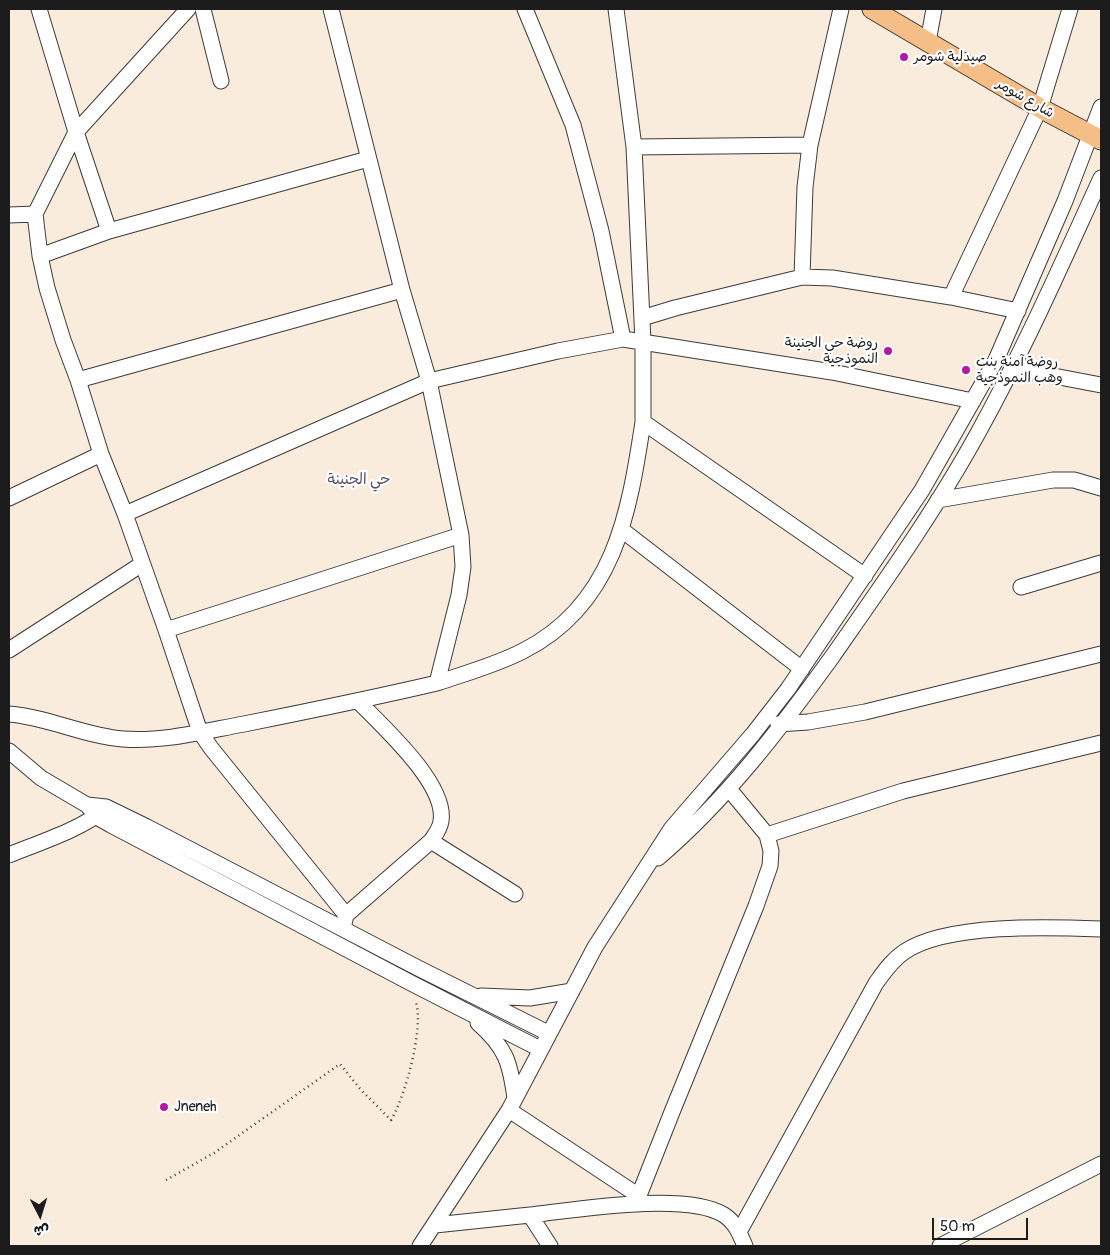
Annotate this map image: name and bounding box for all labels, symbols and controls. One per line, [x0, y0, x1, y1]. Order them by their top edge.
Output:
place label: صيدلية شومر [914, 49, 987, 65]
marker: صيدلية شومر [898, 51, 910, 63]
street label: شارع شومر [993, 76, 1057, 122]
place label: روضة حي الجنينة النموذجية [785, 335, 878, 368]
marker: روضة حي الجنينة النموذجية [882, 345, 894, 357]
place label: روضة آمنة بنت وهب النموذجية [976, 354, 1063, 387]
marker: روضة آمنة بنت وهب النموذجية [960, 364, 972, 376]
district label: حي الجنينة [327, 471, 391, 489]
place label: Jneneh [174, 1099, 217, 1115]
marker: Jneneh [158, 1101, 170, 1113]
north arrow [15, 1190, 65, 1240]
scale bar [935, 1208, 1031, 1240]
text: 50 m [940, 1217, 975, 1236]
text: ش [33, 1221, 50, 1240]

